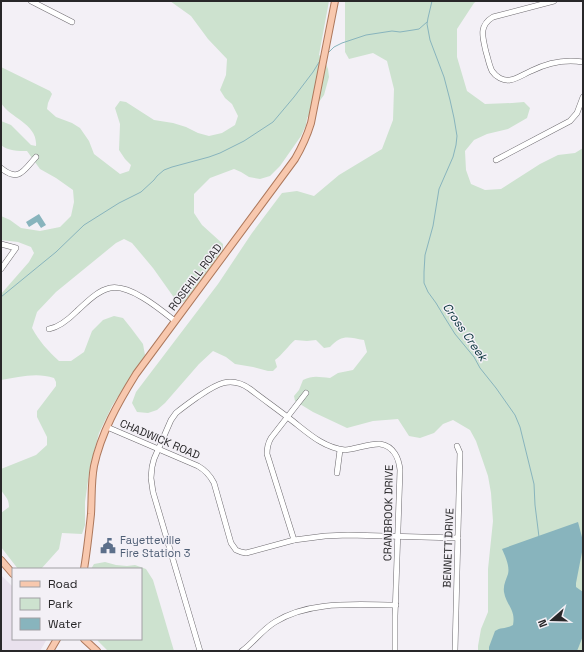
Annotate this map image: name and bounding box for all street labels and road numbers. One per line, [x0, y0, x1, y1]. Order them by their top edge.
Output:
street label: ROSEHILL ROAD [165, 241, 225, 313]
street label: CHADWICK ROAD [118, 416, 202, 462]
street label: CRANBROOK DRIVE [380, 465, 396, 561]
street label: BENNETT DRIVE [440, 508, 456, 588]

